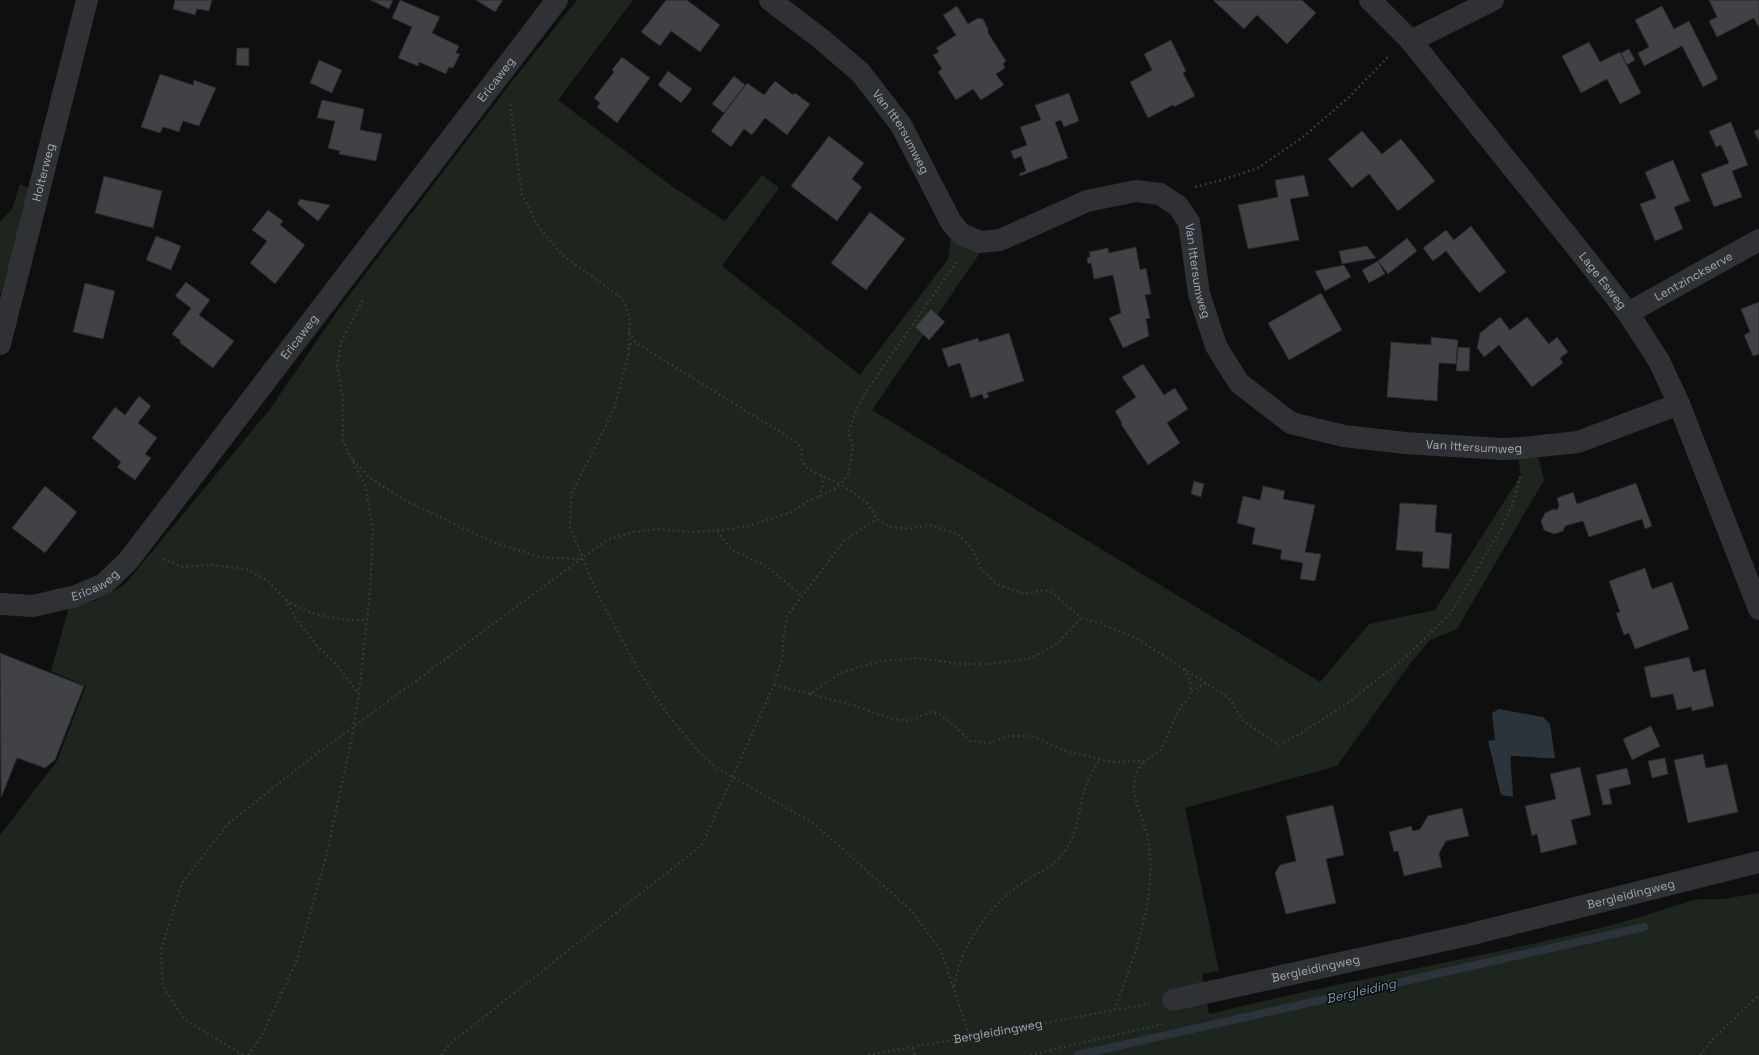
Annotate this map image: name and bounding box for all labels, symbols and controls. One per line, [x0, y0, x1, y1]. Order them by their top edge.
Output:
street label: Ericaweg [474, 54, 518, 105]
street label: Van Ittersumweg [869, 86, 933, 177]
street label: Holterweg [28, 142, 58, 203]
street label: Van Ittersumweg [1181, 222, 1214, 320]
street label: Lentzinckserve [1651, 248, 1736, 305]
street label: Lage Esweg [1575, 249, 1630, 313]
street label: Ericaweg [277, 311, 322, 363]
street label: Van Ittersumweg [1425, 436, 1523, 457]
street label: Ericaweg [70, 566, 122, 605]
street label: Bergleidingweg [1585, 875, 1677, 913]
street label: Bergleidingweg [1270, 951, 1361, 986]
water label: Bergleiding [1324, 975, 1398, 1007]
street label: Bergleidingweg [952, 1016, 1044, 1047]

